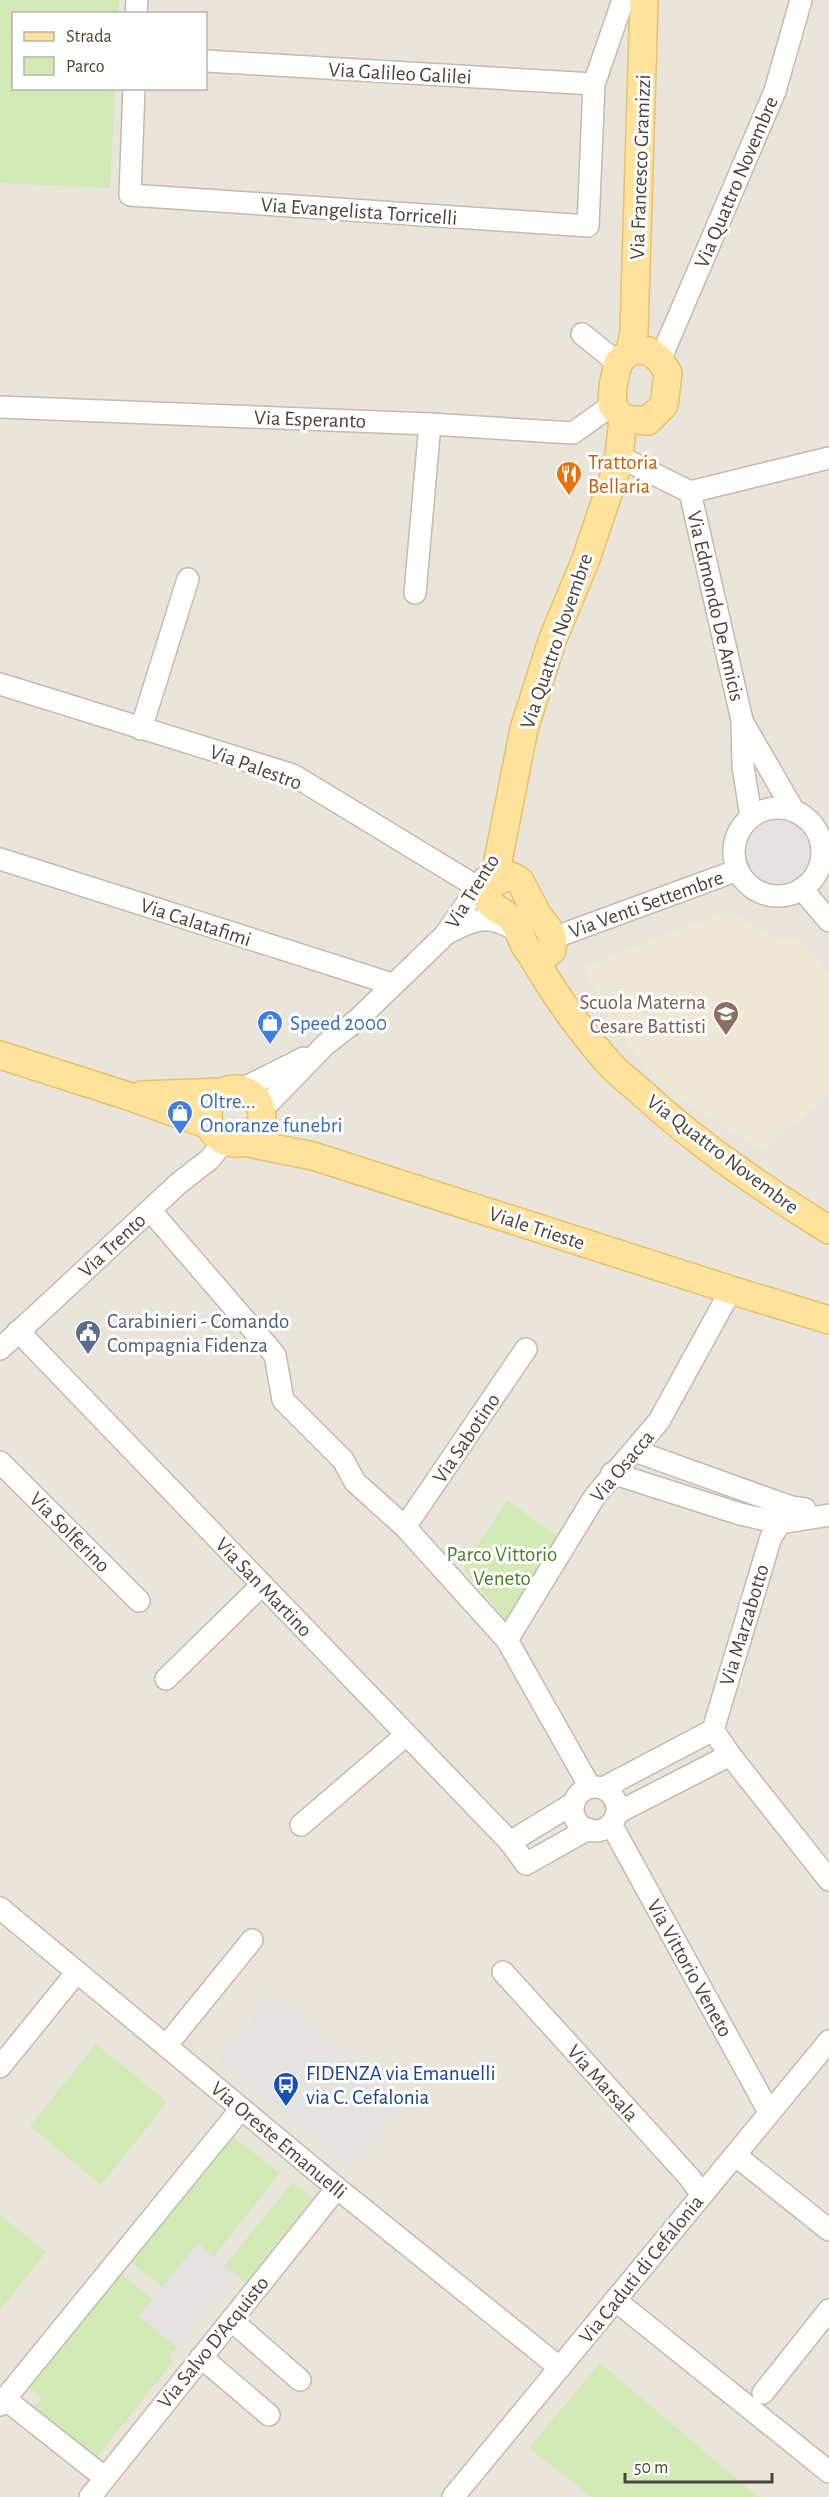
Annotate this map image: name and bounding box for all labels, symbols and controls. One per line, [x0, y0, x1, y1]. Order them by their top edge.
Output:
legend [12, 12, 207, 90]
text: Strada [66, 28, 112, 46]
text: Parco [66, 58, 105, 76]
street label: Via Galileo Galilei [328, 59, 472, 88]
street label: Via Francesco Gramizzi [627, 74, 654, 260]
street label: Via Quattro Novembre [691, 93, 782, 271]
street label: Via Evangelista Torricelli [260, 194, 458, 229]
street label: Via Esperanto [254, 407, 366, 432]
place label: Trattoria Bellaria [588, 452, 658, 497]
restaurant icon: Trattoria Bellaria [554, 459, 584, 497]
street label: Via Edmondo De Amicis [683, 509, 748, 703]
street label: Via Quattro Novembre [517, 551, 596, 732]
street label: Via Palestro [207, 741, 305, 794]
street label: Via Trento [442, 850, 503, 932]
street label: Via Venti Settembre [566, 867, 726, 942]
street label: Via Calatafimi [138, 895, 254, 950]
place label: Scuola Materna Cesare Battisti [580, 992, 706, 1037]
school or university icon: Scuola Materna Cesare Battisti [711, 999, 741, 1037]
shop icon: Speed 2000 [255, 1008, 285, 1046]
place label: Speed 2000 [290, 1013, 387, 1034]
place label: Oltre... Onoranze funebri [200, 1091, 343, 1136]
street label: Via Quattro Novembre [643, 1091, 802, 1218]
shop icon: Oltre... Onoranze funebri [165, 1098, 195, 1136]
street label: Viale Trieste [486, 1203, 587, 1254]
street label: Via Trento [75, 1209, 150, 1281]
place label: Carabinieri - Comando Compagnia Fidenza [107, 1311, 289, 1356]
public building icon: Carabinieri - Comando Compagnia Fidenza [73, 1318, 103, 1356]
street label: Via Sabotino [429, 1390, 504, 1487]
street label: Via Osacca [587, 1426, 658, 1506]
street label: Via Solferino [26, 1488, 114, 1576]
street label: Via San Martino [211, 1534, 316, 1641]
park label: Parco Vittorio Veneto [447, 1544, 557, 1589]
street label: Via Marzabotto [716, 1562, 773, 1688]
street label: Via Vittorio Veneto [643, 1896, 736, 2041]
street label: Via Marsala [563, 2041, 642, 2126]
place label: FIDENZA via Emanuelli via C. Cefalonia [306, 2063, 495, 2108]
bus stop icon: FIDENZA via Emanuelli via C. Cefalonia [271, 2070, 301, 2108]
street label: Via Oreste Emanuelli [207, 2078, 351, 2203]
street label: Via Caduti di Cefalonia [575, 2191, 708, 2347]
street label: Via Salvo D'Acquisto [154, 2272, 273, 2412]
scale bar [625, 2446, 772, 2484]
text: 50 m [634, 2459, 668, 2477]

